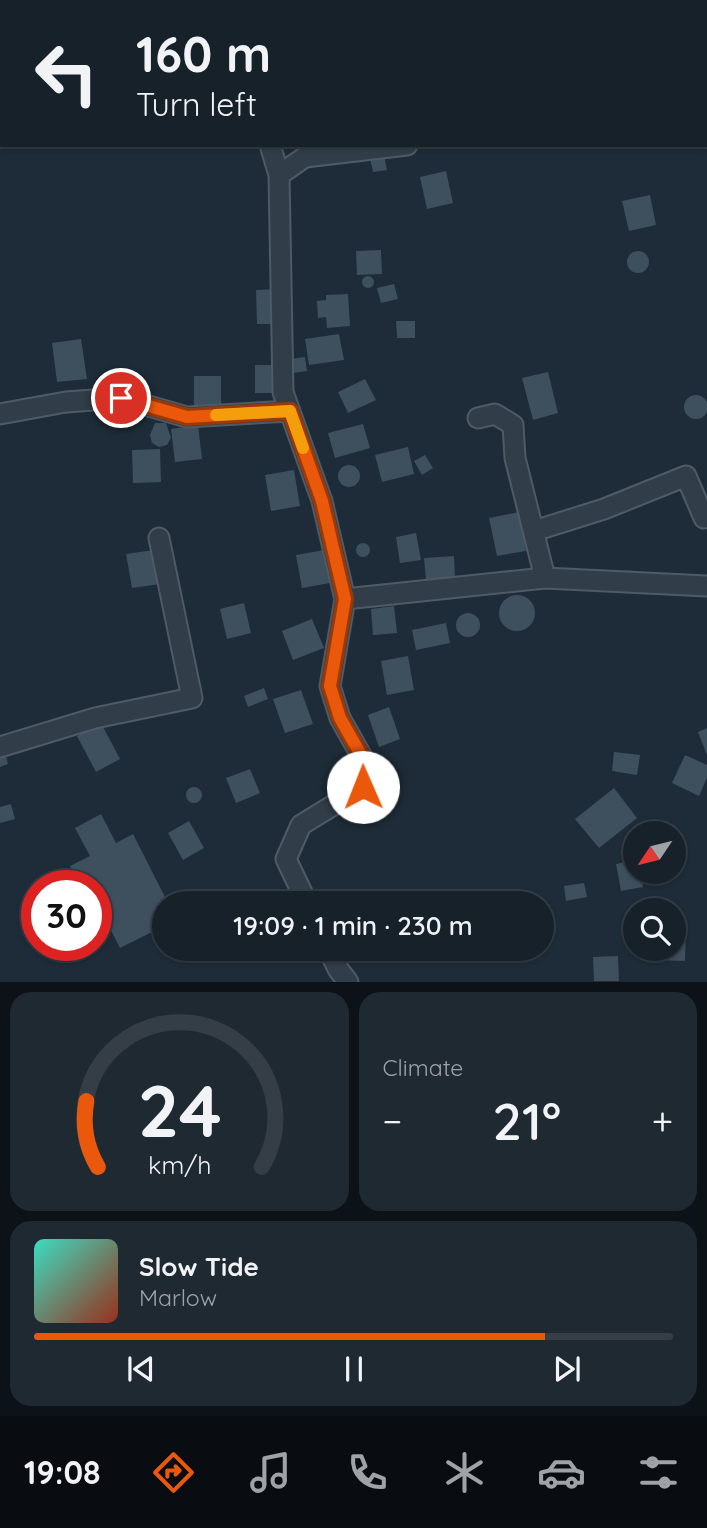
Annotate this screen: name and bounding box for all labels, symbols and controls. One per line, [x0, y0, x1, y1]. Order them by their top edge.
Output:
text: 160 m [136, 23, 271, 84]
icon: left [21, 28, 112, 119]
text: Turn left [136, 84, 257, 124]
pin [91, 368, 151, 428]
icon: arrive [102, 379, 140, 417]
position arrow [326, 750, 400, 824]
north arrow [623, 821, 686, 884]
map controls [623, 821, 686, 961]
speed limit sign: 30 [21, 870, 112, 961]
button: search [623, 898, 686, 961]
text: 19:09 · 1 min · 230 m [233, 909, 473, 942]
text: Climate [383, 1053, 463, 1082]
text: 24 [137, 1065, 221, 1156]
text: 21° [493, 1088, 561, 1153]
text: − [383, 1097, 402, 1145]
text: + [652, 1097, 673, 1145]
text: km/h [148, 1149, 211, 1180]
text: Slow Tide [139, 1250, 259, 1283]
text: Marlow [139, 1283, 217, 1312]
icon: previous [122, 1350, 160, 1388]
icon: pause [335, 1350, 373, 1388]
icon: next [548, 1350, 586, 1388]
icon: directions [149, 1448, 198, 1497]
icon: music [246, 1448, 295, 1497]
icon: phone [343, 1448, 392, 1497]
icon: climate [440, 1448, 489, 1497]
icon: car [537, 1448, 586, 1497]
icon: filters [634, 1448, 683, 1497]
text: 19:08 [24, 1452, 101, 1492]

